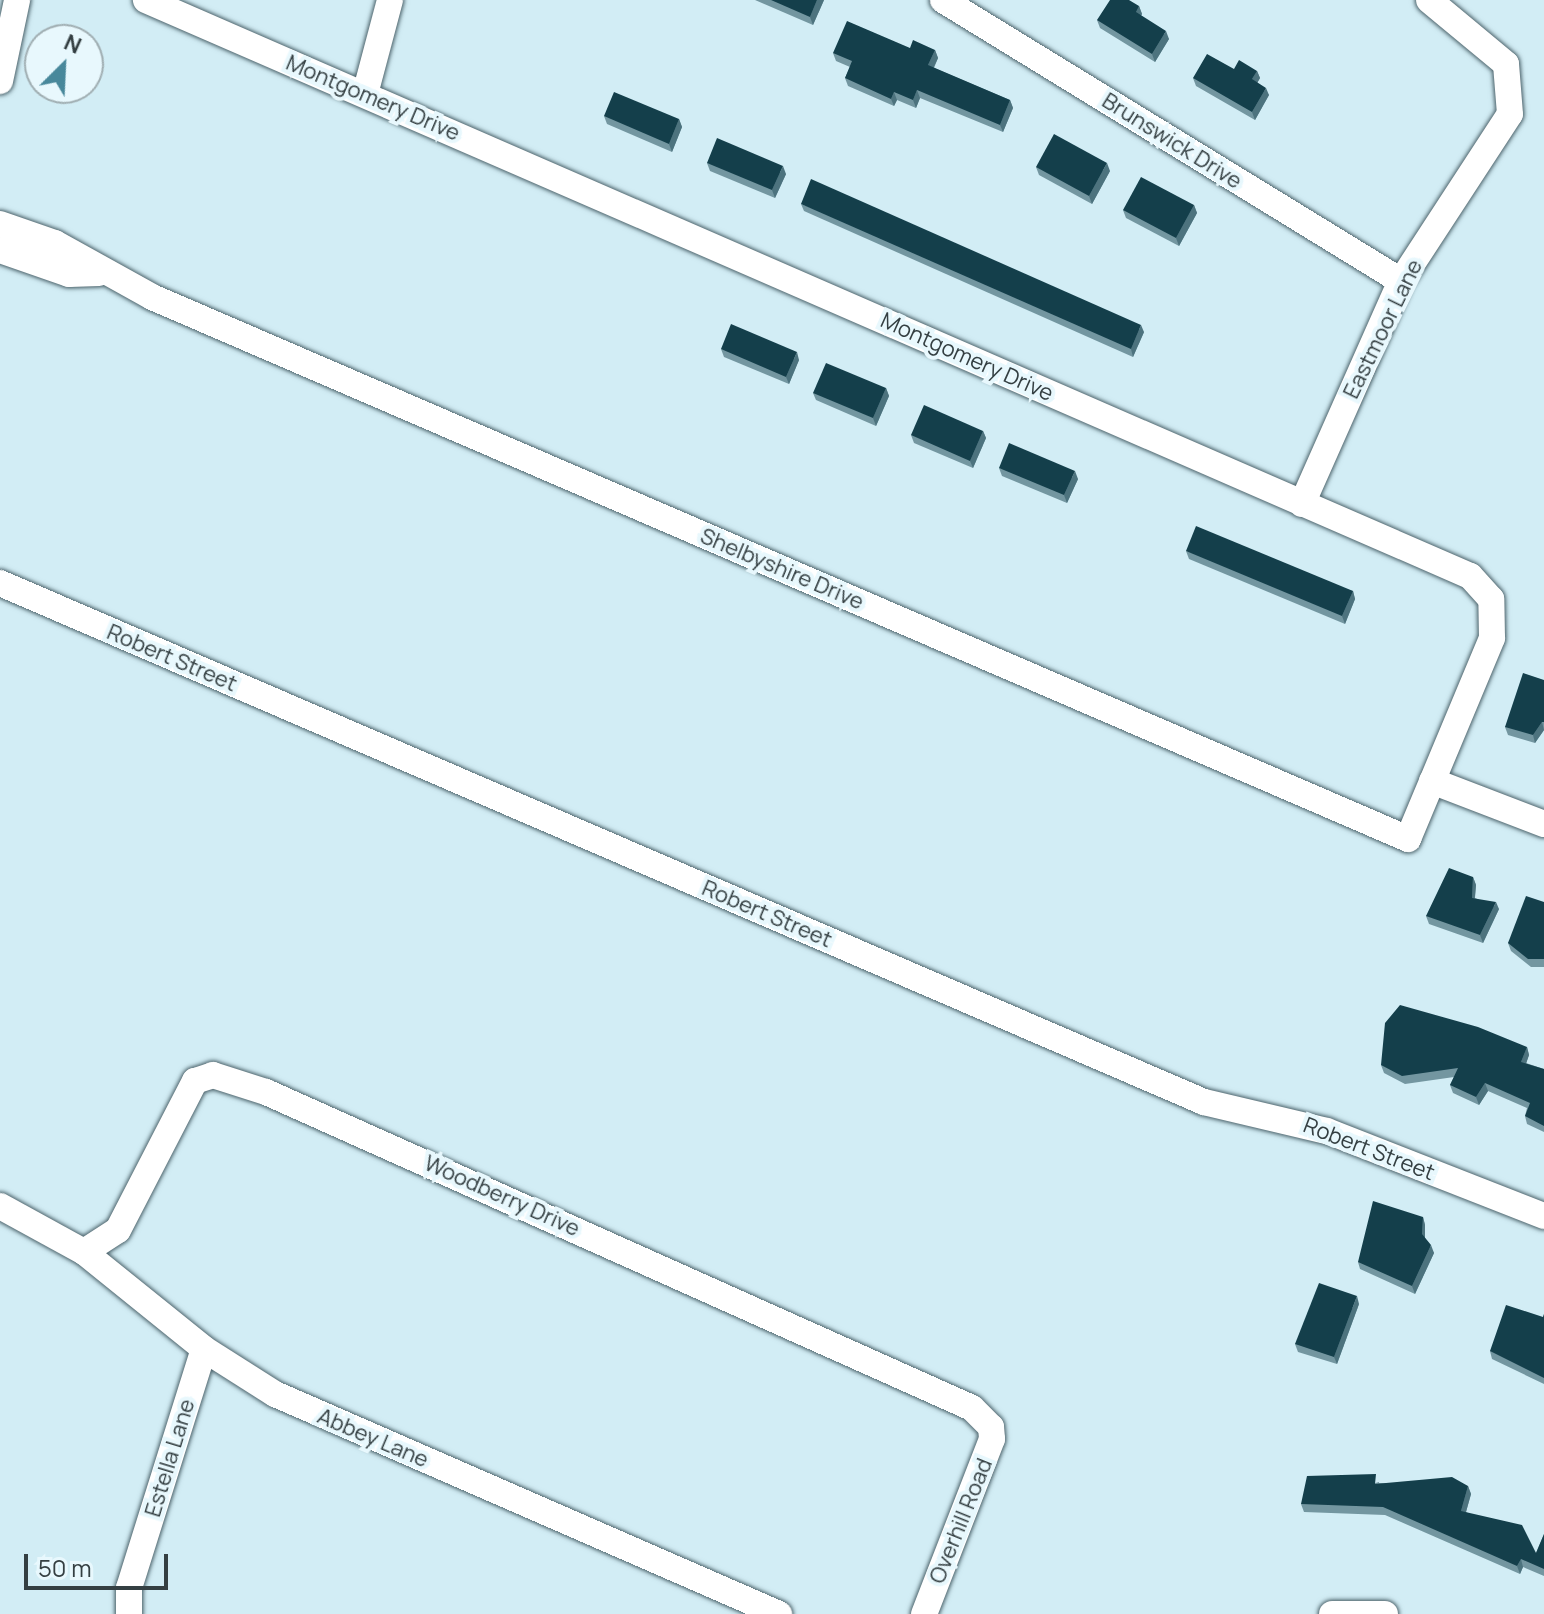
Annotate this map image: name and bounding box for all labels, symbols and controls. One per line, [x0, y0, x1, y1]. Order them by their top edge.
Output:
north arrow [24, 24, 104, 104]
text: N [60, 27, 86, 61]
street label: Montgomery Drive [282, 49, 464, 147]
street label: Brunswick Drive [1097, 88, 1247, 194]
street label: Eastmoor Lane [1338, 255, 1428, 403]
street label: Montgomery Drive [877, 307, 1057, 407]
street label: Shelbyshire Drive [696, 523, 868, 615]
street label: Robert Street [103, 619, 241, 697]
street label: Robert Street [698, 875, 836, 953]
street label: Robert Street [1300, 1112, 1438, 1186]
street label: Woodberry Drive [420, 1150, 584, 1242]
street label: Estella Lane [140, 1396, 200, 1520]
street label: Abbey Lane [314, 1403, 432, 1473]
street label: Overhill Road [924, 1455, 998, 1587]
scale bar [28, 1538, 172, 1588]
text: 50 m [38, 1551, 92, 1584]

